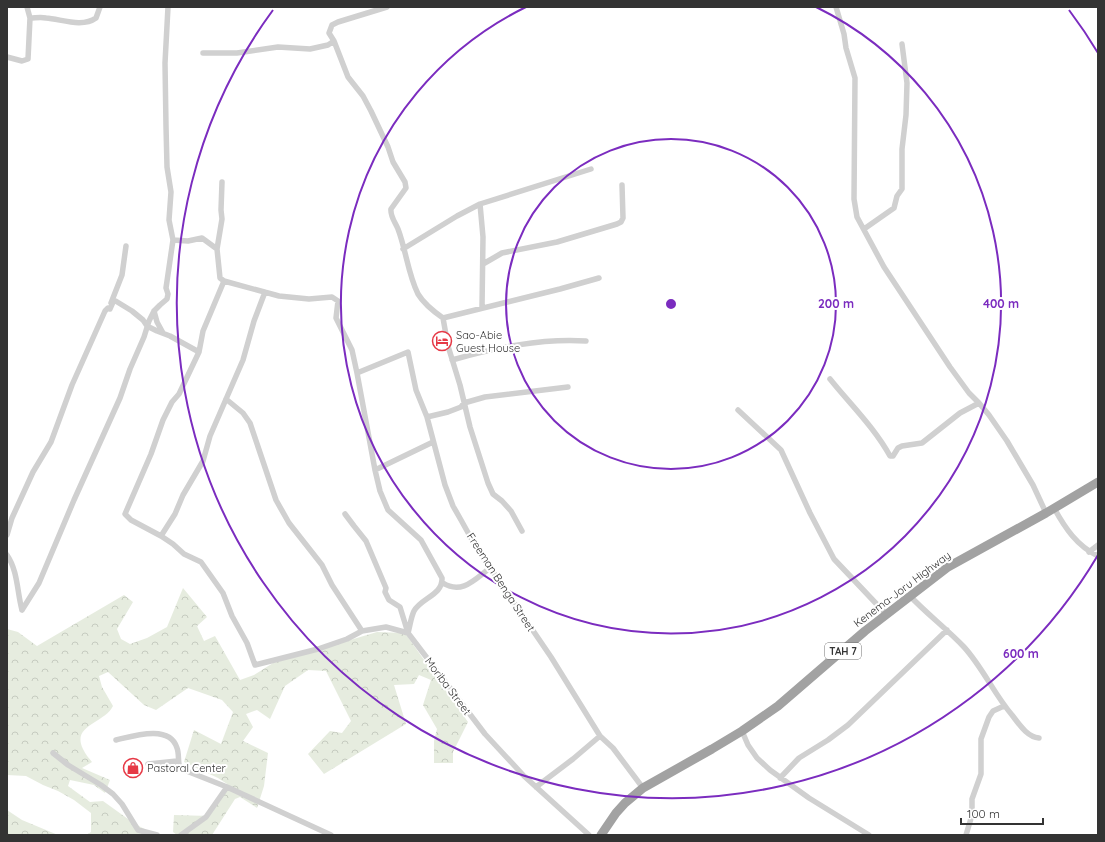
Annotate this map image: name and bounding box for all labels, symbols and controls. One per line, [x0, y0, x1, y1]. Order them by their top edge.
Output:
text: 200 m [818, 296, 854, 311]
text: 400 m [983, 296, 1019, 311]
centre of rings [664, 297, 678, 311]
place label: Sao-Abie Guest House [456, 328, 520, 355]
hotel icon: Sao-Abie Guest House [431, 330, 453, 352]
street label: Freeman Benga Street [464, 530, 538, 634]
street label: Kenema-Joru Highway [851, 548, 953, 630]
road number: TAH 7 [825, 643, 861, 659]
text: 600 m [1003, 646, 1039, 661]
street label: Moriba Street [422, 654, 474, 718]
shop icon: Pastoral Center [122, 757, 144, 779]
place label: Pastoral Center [147, 761, 227, 775]
scale bar [961, 800, 1043, 826]
text: 100 m [967, 806, 1000, 821]

